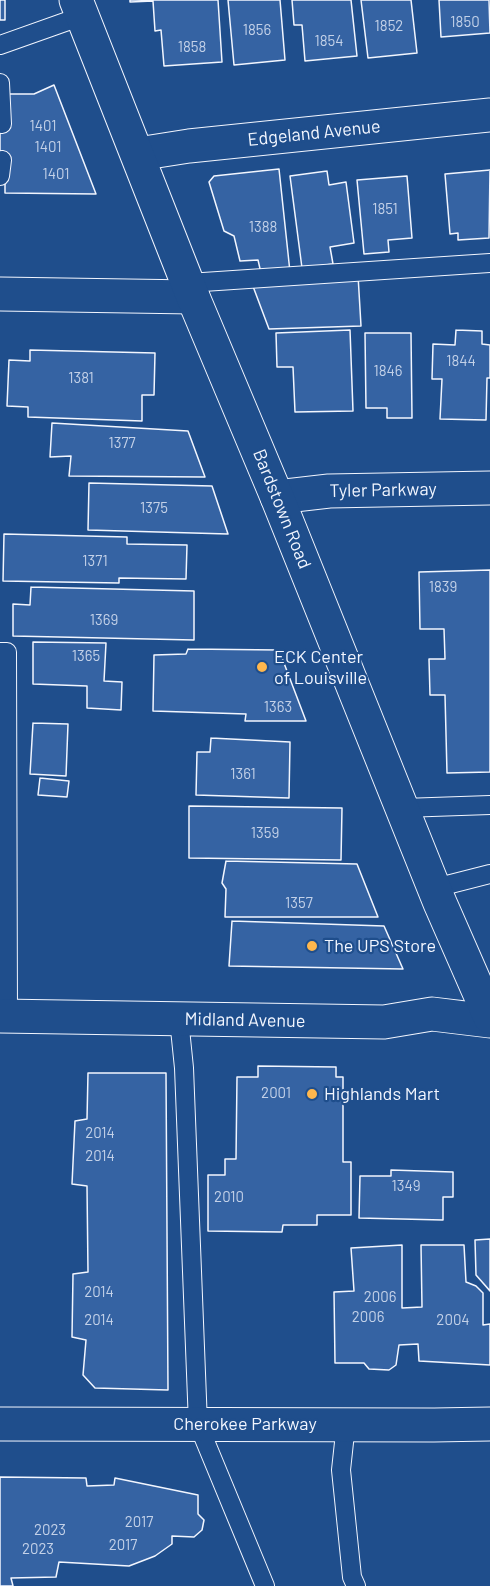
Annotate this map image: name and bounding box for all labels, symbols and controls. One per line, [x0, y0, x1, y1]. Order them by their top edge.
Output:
house number: 1850 [450, 13, 480, 31]
house number: 1852 [375, 17, 403, 35]
house number: 1856 [243, 21, 271, 39]
house number: 1854 [314, 32, 344, 50]
house number: 1858 [178, 38, 206, 56]
street label: Edgeland Avenue [246, 115, 382, 151]
house number: 1401 [30, 117, 56, 135]
house number: 1401 [35, 138, 61, 156]
house number: 1401 [43, 165, 69, 183]
house number: 1851 [372, 200, 398, 218]
house number: 1388 [249, 218, 277, 236]
house number: 1844 [446, 352, 476, 370]
house number: 1846 [373, 362, 403, 380]
house number: 1381 [68, 369, 94, 387]
house number: 1377 [108, 434, 136, 452]
street label: Bardstown Road [248, 446, 316, 572]
street label: Tyler Parkway [329, 478, 437, 502]
house number: 1375 [140, 499, 168, 517]
house number: 1371 [82, 552, 108, 570]
house number: 1839 [429, 578, 457, 596]
house number: 1369 [90, 611, 118, 629]
place label: ECK Center of Louisville [274, 646, 367, 688]
house number: 1365 [72, 647, 100, 665]
marker: ECK Center of Louisville [255, 660, 269, 674]
house number: 1363 [264, 698, 292, 716]
house number: 1361 [230, 765, 256, 783]
house number: 1359 [251, 824, 279, 842]
house number: 1357 [285, 894, 313, 912]
place label: The UPS Store [324, 935, 436, 957]
marker: The UPS Store [305, 939, 319, 953]
street label: Midland Avenue [184, 1008, 306, 1032]
place label: Highlands Mart [324, 1083, 440, 1105]
house number: 2001 [261, 1084, 291, 1102]
marker: Highlands Mart [305, 1087, 319, 1101]
house number: 2014 [85, 1124, 115, 1142]
house number: 2014 [85, 1147, 115, 1165]
house number: 1349 [391, 1177, 421, 1195]
house number: 2010 [214, 1188, 244, 1206]
house number: 2014 [84, 1283, 114, 1301]
house number: 2006 [364, 1288, 396, 1306]
house number: 2006 [352, 1308, 384, 1326]
house number: 2014 [84, 1311, 114, 1329]
house number: 2004 [436, 1311, 470, 1329]
street label: Cherokee Parkway [173, 1413, 317, 1435]
house number: 2017 [125, 1513, 153, 1531]
house number: 2023 [34, 1521, 66, 1539]
house number: 2017 [109, 1536, 137, 1554]
house number: 2023 [22, 1540, 54, 1558]

